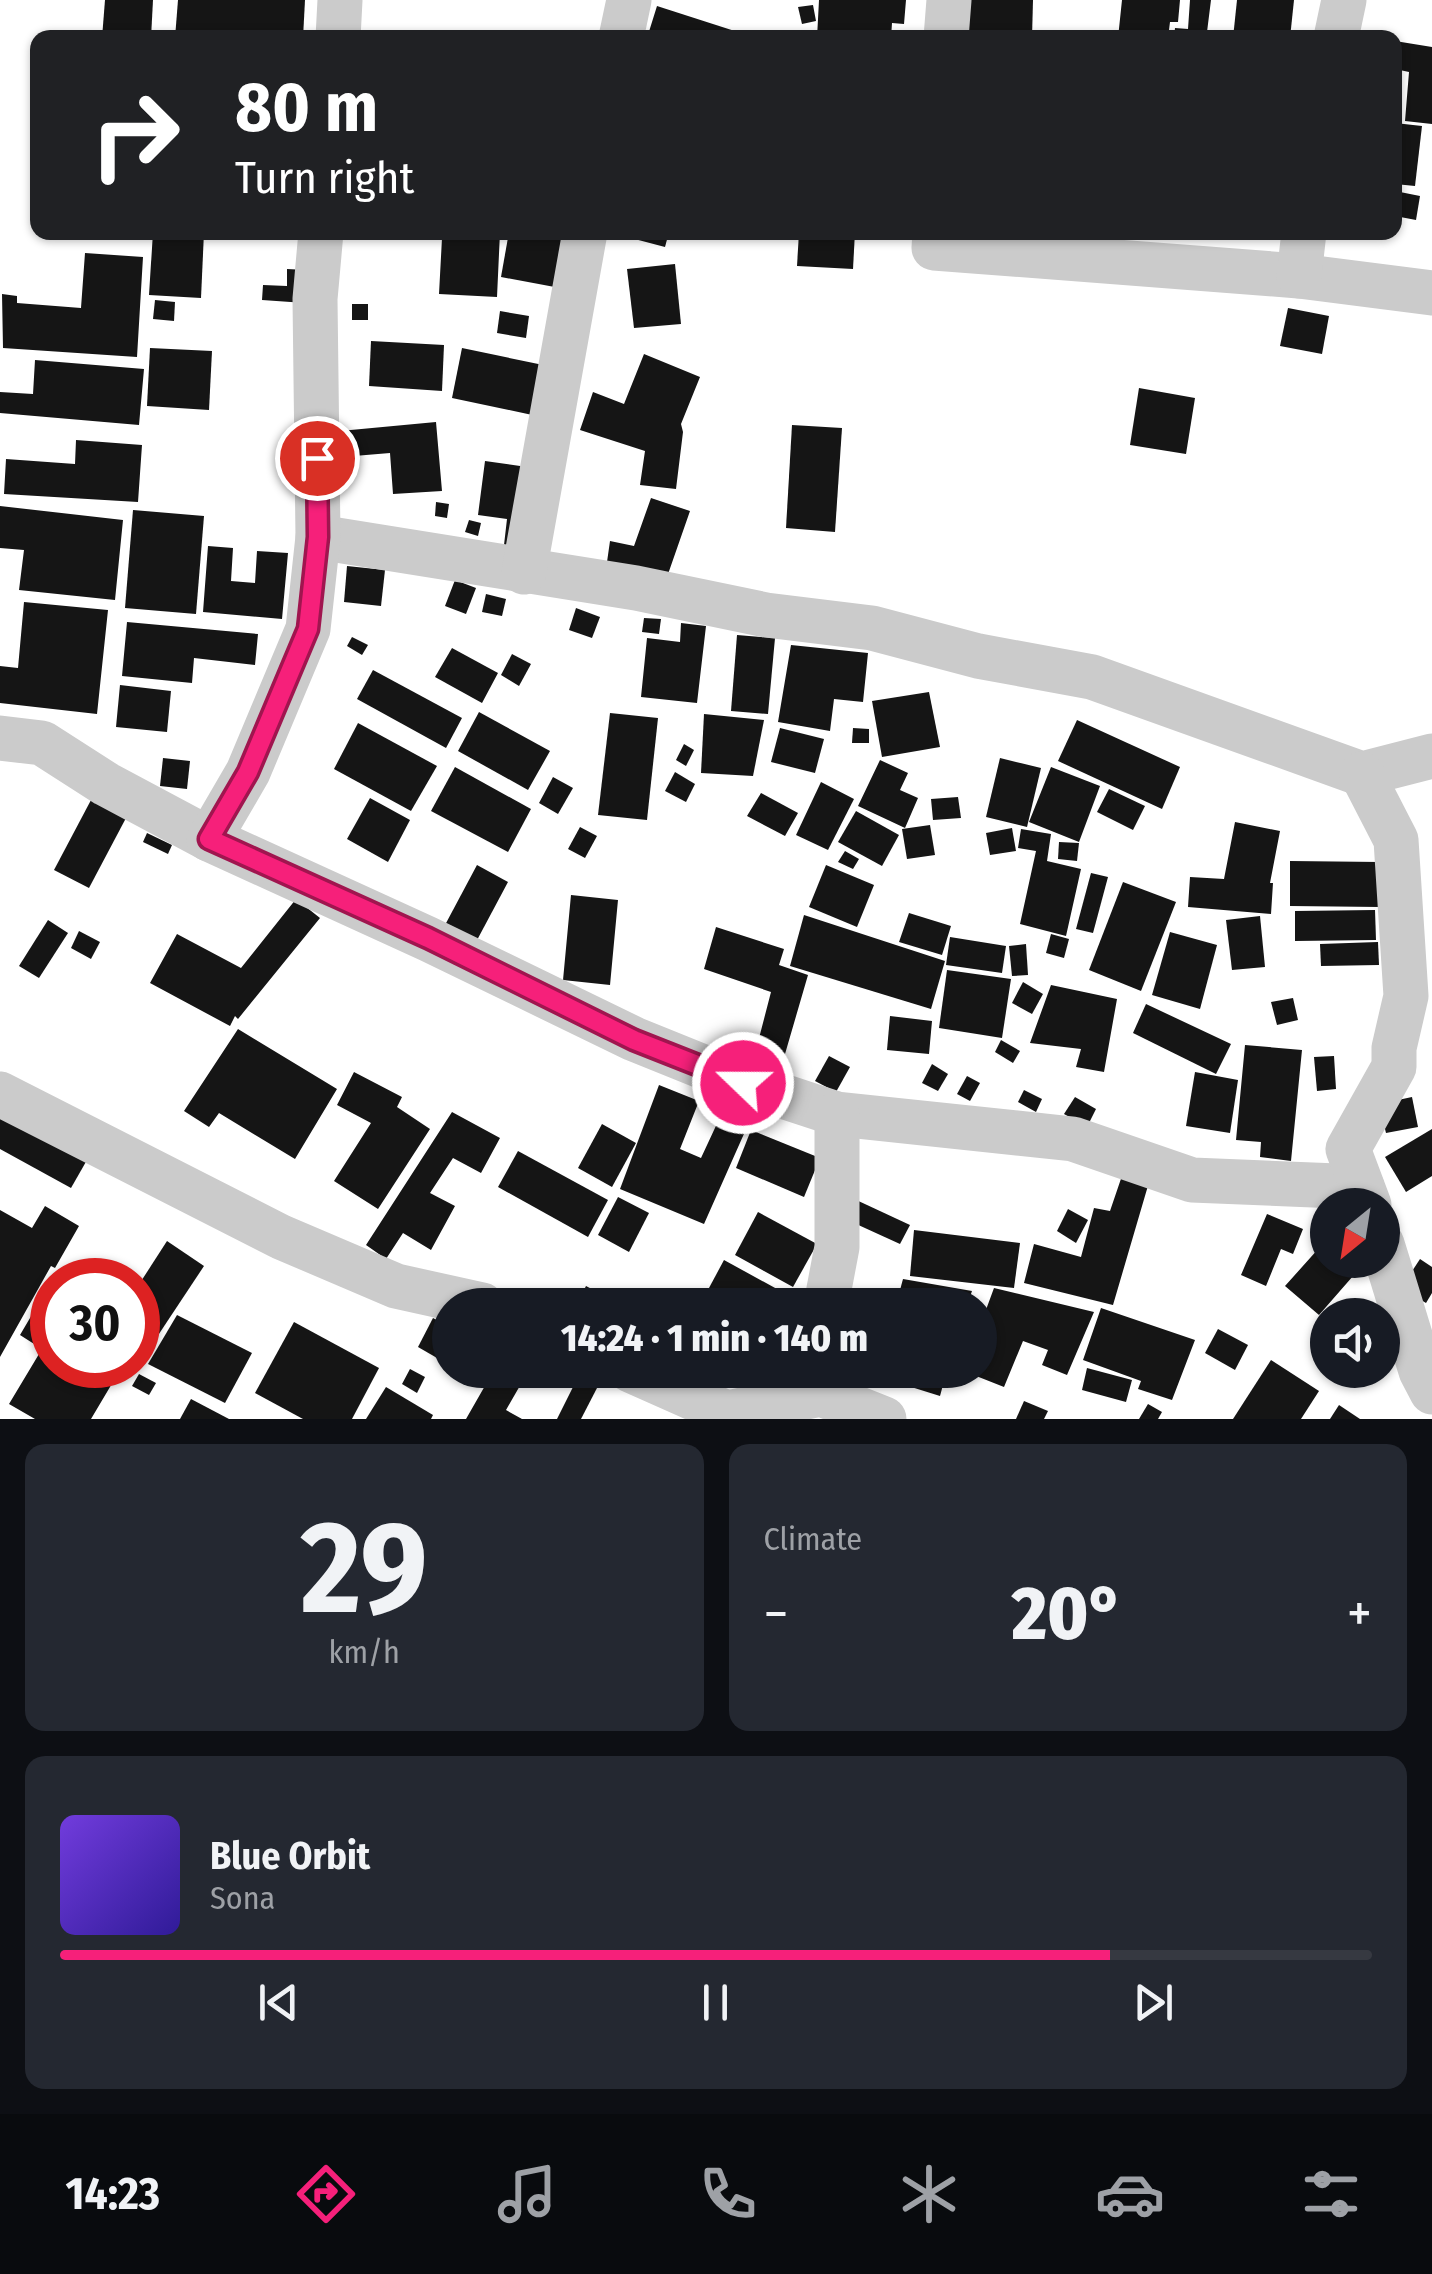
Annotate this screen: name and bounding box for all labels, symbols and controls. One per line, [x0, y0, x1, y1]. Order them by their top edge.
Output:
text: 80 m [235, 66, 378, 150]
icon: right [70, 70, 200, 200]
text: Turn right [235, 151, 414, 205]
pin [275, 416, 360, 501]
icon: arrive [290, 431, 345, 486]
position arrow [691, 1031, 795, 1135]
north arrow [1310, 1188, 1400, 1278]
map controls [1310, 1188, 1400, 1388]
speed limit sign: 30 [30, 1258, 160, 1388]
button: sound [1310, 1298, 1400, 1388]
text: 14:24 · 1 min · 140 m [561, 1315, 868, 1361]
text: 29 [301, 1490, 428, 1646]
text: Climate [764, 1520, 862, 1558]
text: 20° [1012, 1569, 1124, 1659]
text: − [764, 1581, 788, 1647]
text: + [1347, 1581, 1372, 1647]
text: km/h [329, 1633, 400, 1671]
text: Blue Orbit [210, 1833, 370, 1879]
text: Sona [210, 1879, 275, 1917]
icon: previous [251, 1975, 306, 2030]
icon: pause [688, 1975, 743, 2030]
icon: next [1126, 1975, 1181, 2030]
icon: directions [291, 2159, 361, 2229]
icon: music [492, 2159, 562, 2229]
icon: phone [693, 2159, 763, 2229]
icon: climate [894, 2159, 964, 2229]
icon: car [1095, 2159, 1165, 2229]
icon: filters [1296, 2159, 1366, 2229]
text: 14:23 [66, 2167, 160, 2221]

